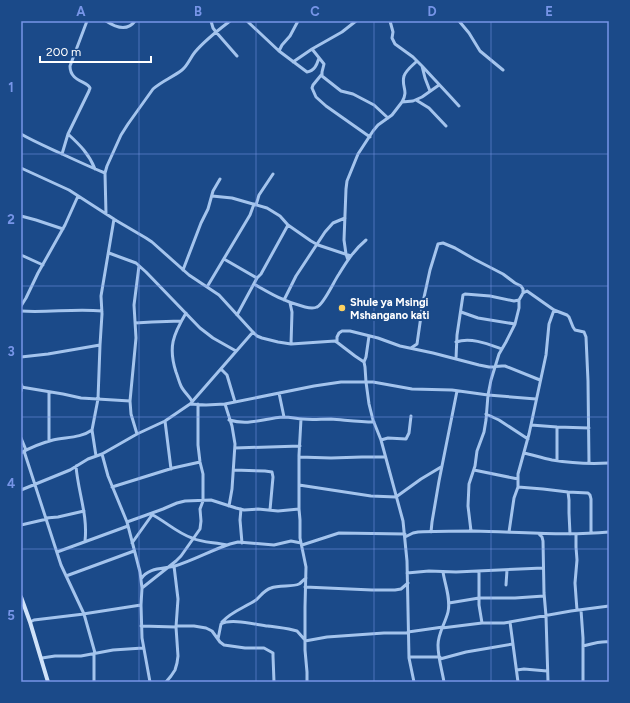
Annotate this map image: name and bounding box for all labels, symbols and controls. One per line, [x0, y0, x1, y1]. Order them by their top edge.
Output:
text: A [76, 4, 86, 19]
text: B [194, 4, 202, 19]
text: C [310, 4, 320, 19]
text: D [427, 4, 437, 19]
text: E [545, 4, 553, 19]
scale bar [40, 38, 151, 64]
text: 200 m [46, 45, 81, 59]
text: 1 [8, 80, 14, 95]
text: 2 [7, 212, 15, 227]
place label: Shule ya Msingi Mshangano kati [350, 296, 430, 322]
marker: Shule ya Msingi Mshangano kati [337, 303, 347, 313]
text: 3 [7, 344, 15, 359]
text: 4 [7, 476, 15, 491]
text: 5 [7, 608, 15, 623]

